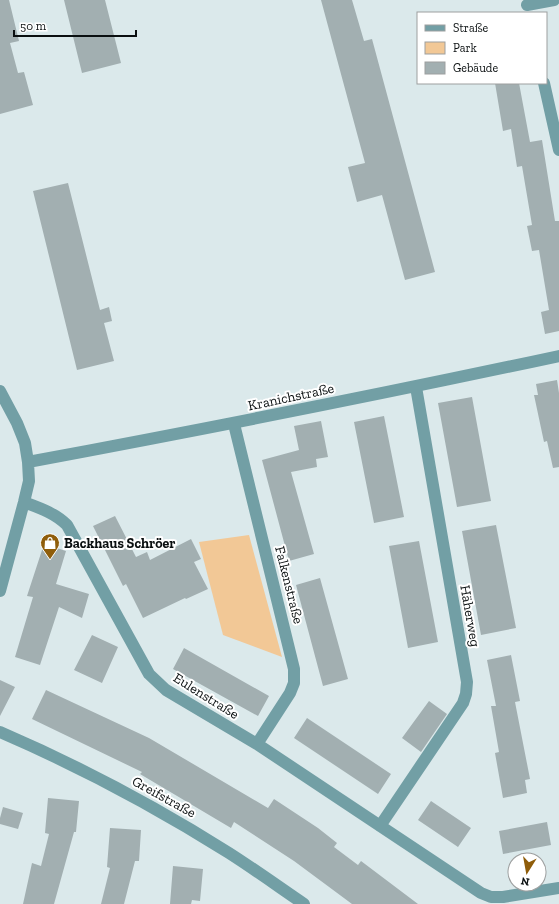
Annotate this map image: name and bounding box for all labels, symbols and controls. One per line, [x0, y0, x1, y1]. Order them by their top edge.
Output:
scale bar [14, 12, 136, 38]
legend [417, 12, 547, 84]
text: 50 m [20, 19, 47, 33]
text: Straße [453, 21, 489, 35]
text: Park [453, 41, 478, 55]
text: Gebäude [453, 61, 498, 75]
street label: Kranichstraße [246, 379, 336, 414]
shop icon: Backhaus Schröer [39, 532, 61, 560]
place label: Backhaus Schröer [64, 535, 176, 552]
street label: Falkenstraße [271, 544, 307, 626]
street label: Häherweg [456, 584, 484, 648]
street label: Eulenstraße [170, 669, 242, 723]
street label: Greifstraße [129, 773, 199, 822]
north arrow [507, 852, 547, 892]
text: N [519, 874, 531, 889]

